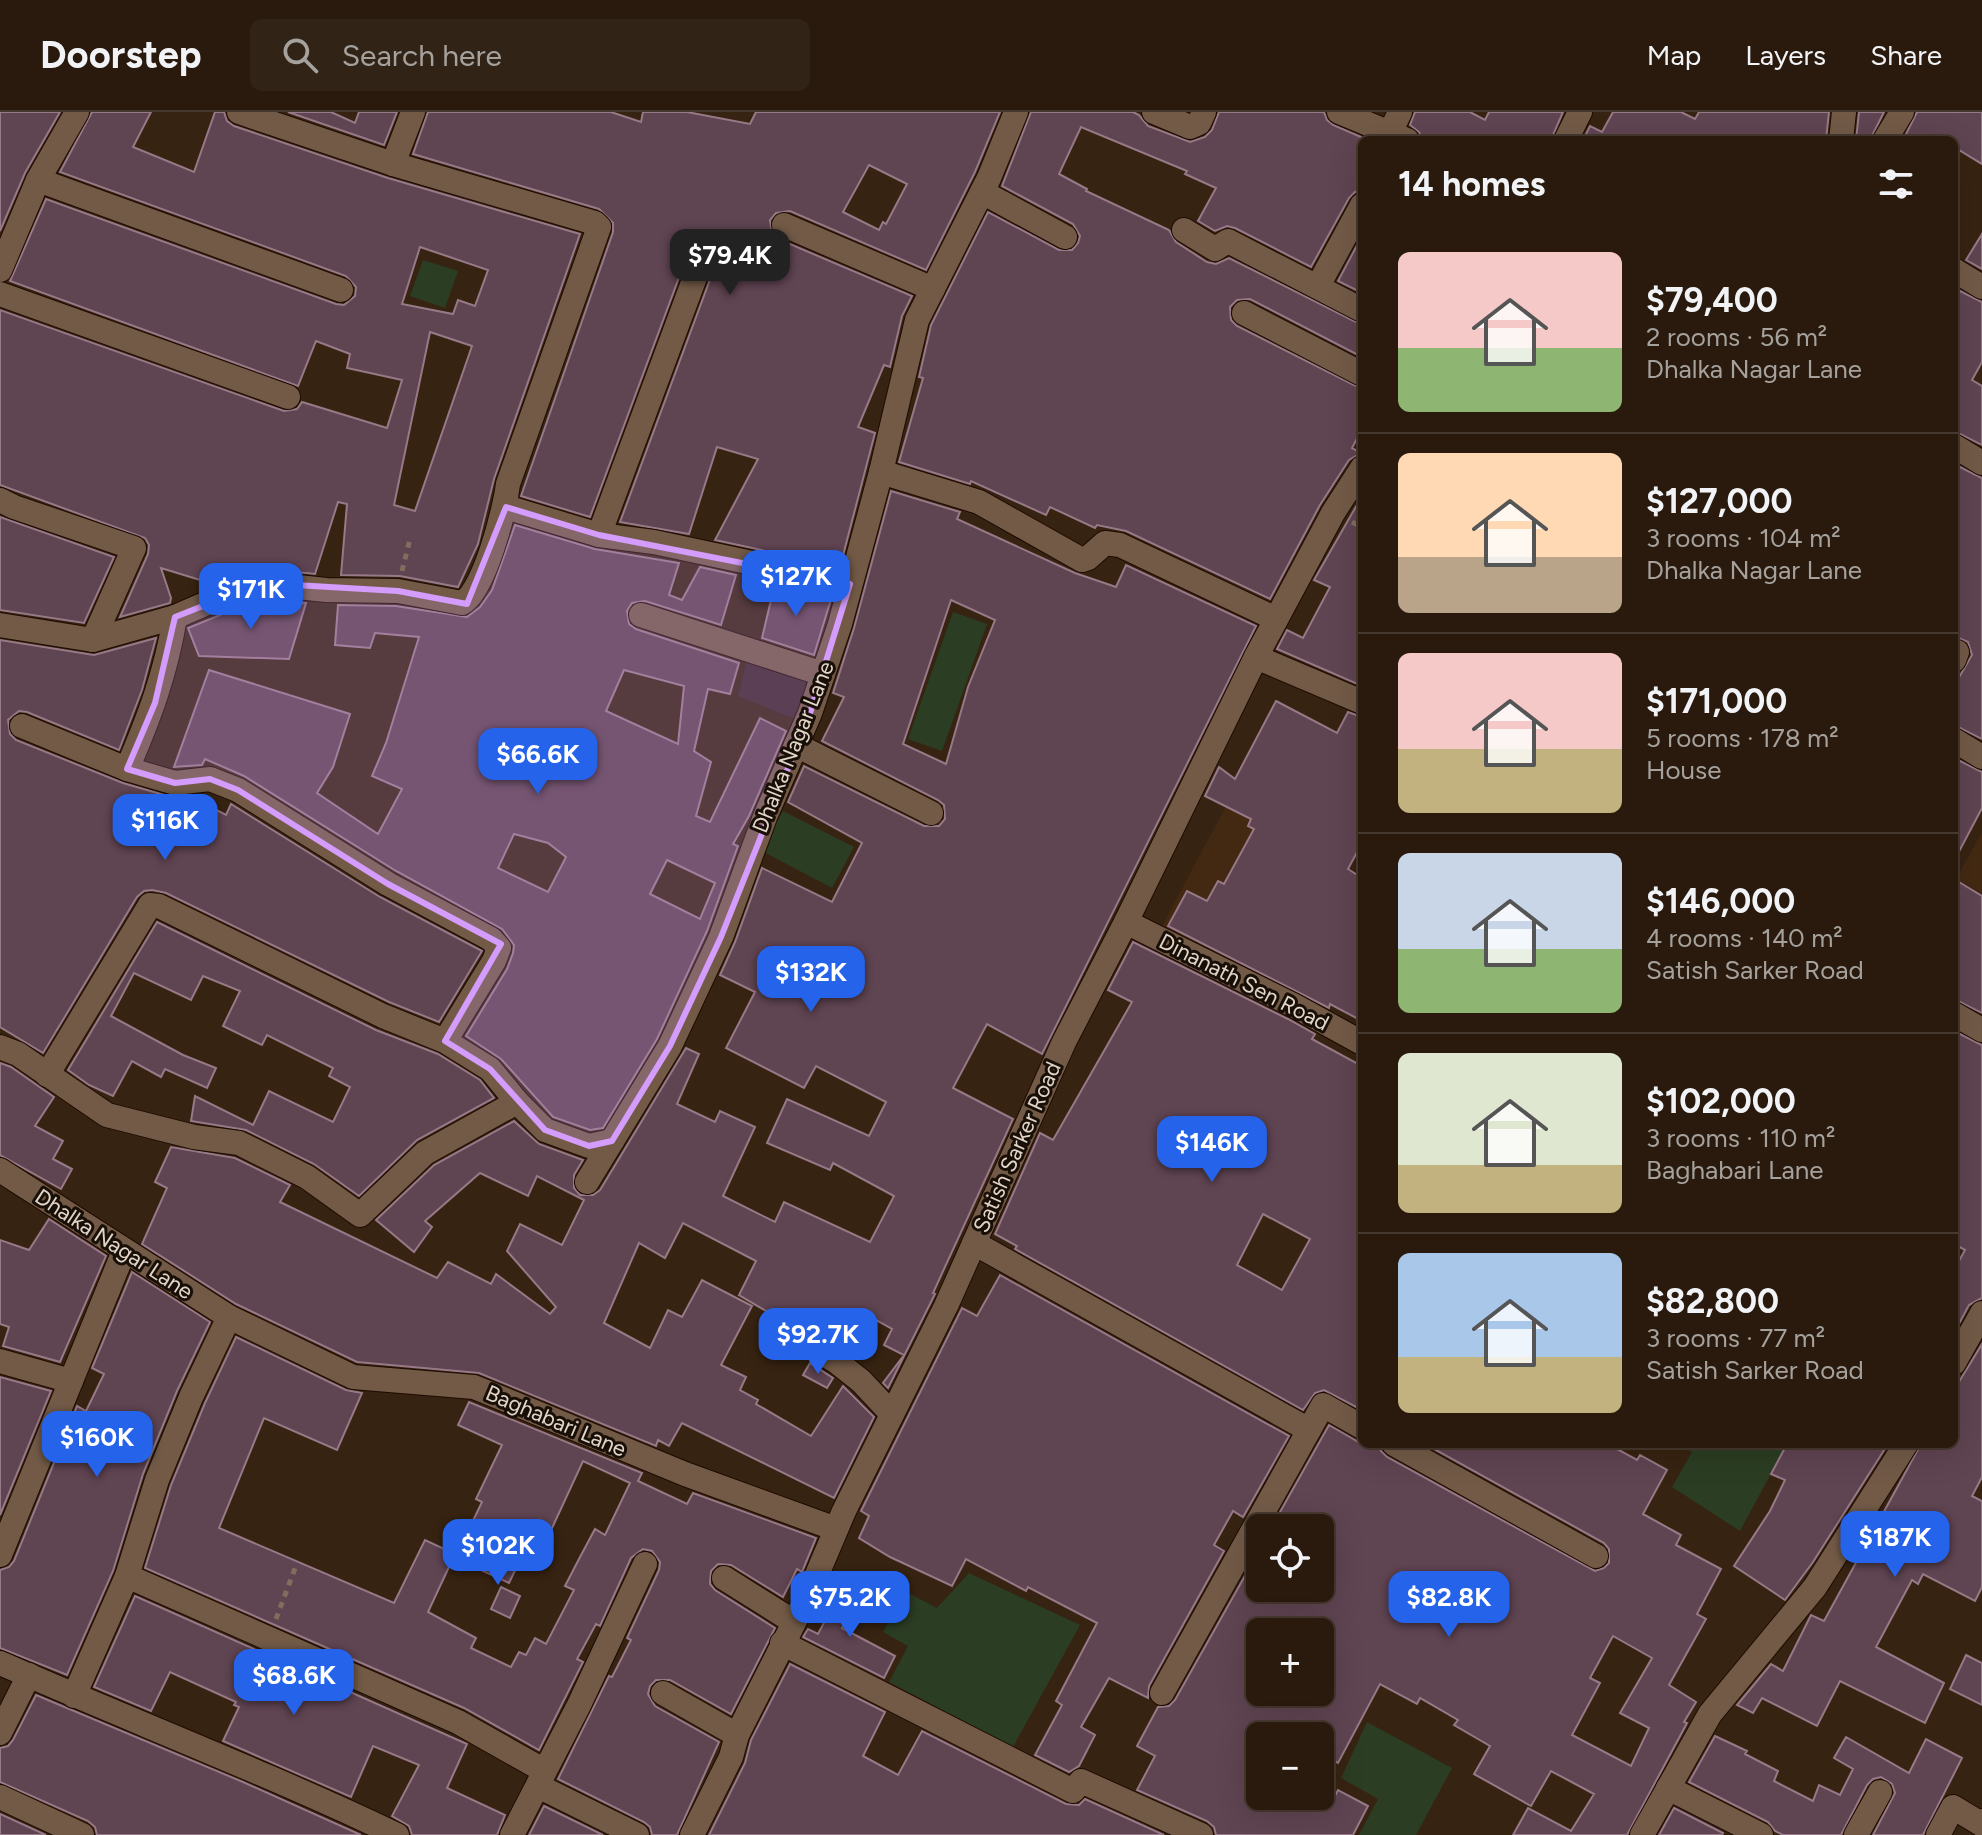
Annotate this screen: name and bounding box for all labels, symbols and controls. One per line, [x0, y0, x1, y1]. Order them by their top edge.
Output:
search box [250, 19, 810, 91]
text: Doorstep [40, 32, 202, 78]
icon: search [278, 33, 322, 77]
text: Search here [342, 37, 502, 74]
text: Map [1647, 38, 1701, 72]
text: Layers [1745, 38, 1826, 72]
text: Share [1870, 38, 1942, 72]
icon: filters [1874, 162, 1918, 206]
text: 14 homes [1398, 164, 1545, 205]
pin: $79.4K [665, 229, 795, 297]
text: $79.4K [688, 239, 772, 271]
text: $79,400 [1646, 280, 1778, 321]
icon: home [1462, 284, 1558, 380]
text: 2 rooms · 56 m² [1646, 321, 1827, 353]
text: Dhalka Nagar Lane [1646, 353, 1862, 385]
text: $127,000 [1646, 481, 1793, 522]
icon: home [1462, 485, 1558, 581]
text: 3 rooms · 104 m² [1646, 522, 1841, 554]
pin: $127K [740, 550, 852, 618]
text: Dhalka Nagar Lane [1646, 554, 1862, 586]
text: $127K [760, 560, 832, 592]
pin: $171K [195, 563, 307, 631]
text: $171K [217, 573, 285, 605]
street label: Dhalka Nagar Lane [746, 657, 840, 837]
text: $171,000 [1646, 681, 1787, 722]
icon: home [1462, 685, 1558, 781]
text: 5 rooms · 178 m² [1646, 722, 1839, 754]
pin: $66.6K [473, 728, 603, 796]
text: $66.6K [496, 738, 580, 770]
text: House [1646, 754, 1721, 786]
pin: $116K [109, 794, 221, 862]
text: $116K [131, 804, 199, 836]
text: $146,000 [1646, 881, 1795, 922]
icon: home [1462, 885, 1558, 981]
text: 4 rooms · 140 m² [1646, 922, 1843, 954]
street label: Dinanath Sen Road [1154, 927, 1334, 1037]
pin: $132K [755, 946, 867, 1014]
text: Satish Sarker Road [1646, 954, 1864, 986]
text: $132K [775, 956, 847, 988]
street label: Satish Sarker Road [967, 1057, 1067, 1237]
text: $102,000 [1646, 1081, 1796, 1122]
icon: home [1462, 1085, 1558, 1181]
pin: $146K [1156, 1116, 1268, 1184]
text: 3 rooms · 110 m² [1646, 1122, 1835, 1154]
text: $146K [1175, 1126, 1249, 1158]
text: Baghabari Lane [1646, 1154, 1823, 1186]
street label: Dhalka Nagar Lane [30, 1183, 198, 1305]
text: $82,800 [1646, 1281, 1779, 1322]
icon: home [1462, 1285, 1558, 1381]
pin: $92.7K [753, 1308, 883, 1376]
text: $92.7K [777, 1318, 859, 1350]
text: 3 rooms · 77 m² [1646, 1322, 1825, 1354]
text: Satish Sarker Road [1646, 1354, 1864, 1386]
street label: Baghabari Lane [482, 1379, 630, 1463]
pin: $160K [41, 1411, 153, 1479]
text: $160K [60, 1421, 134, 1453]
pin: $187K [1839, 1511, 1951, 1579]
map controls [1246, 1514, 1334, 1810]
button: locate [1246, 1514, 1334, 1602]
pin: $102K [442, 1519, 554, 1587]
text: $187K [1858, 1521, 1932, 1553]
text: $102K [461, 1529, 535, 1561]
pin: $75.2K [785, 1571, 915, 1639]
pin: $82.8K [1384, 1571, 1514, 1639]
text: $75.2K [809, 1581, 891, 1613]
text: $82.8K [1406, 1581, 1492, 1613]
button: + [1246, 1618, 1334, 1706]
pin: $68.6K [229, 1649, 359, 1717]
text: $68.6K [252, 1659, 336, 1691]
button: − [1246, 1722, 1334, 1810]

